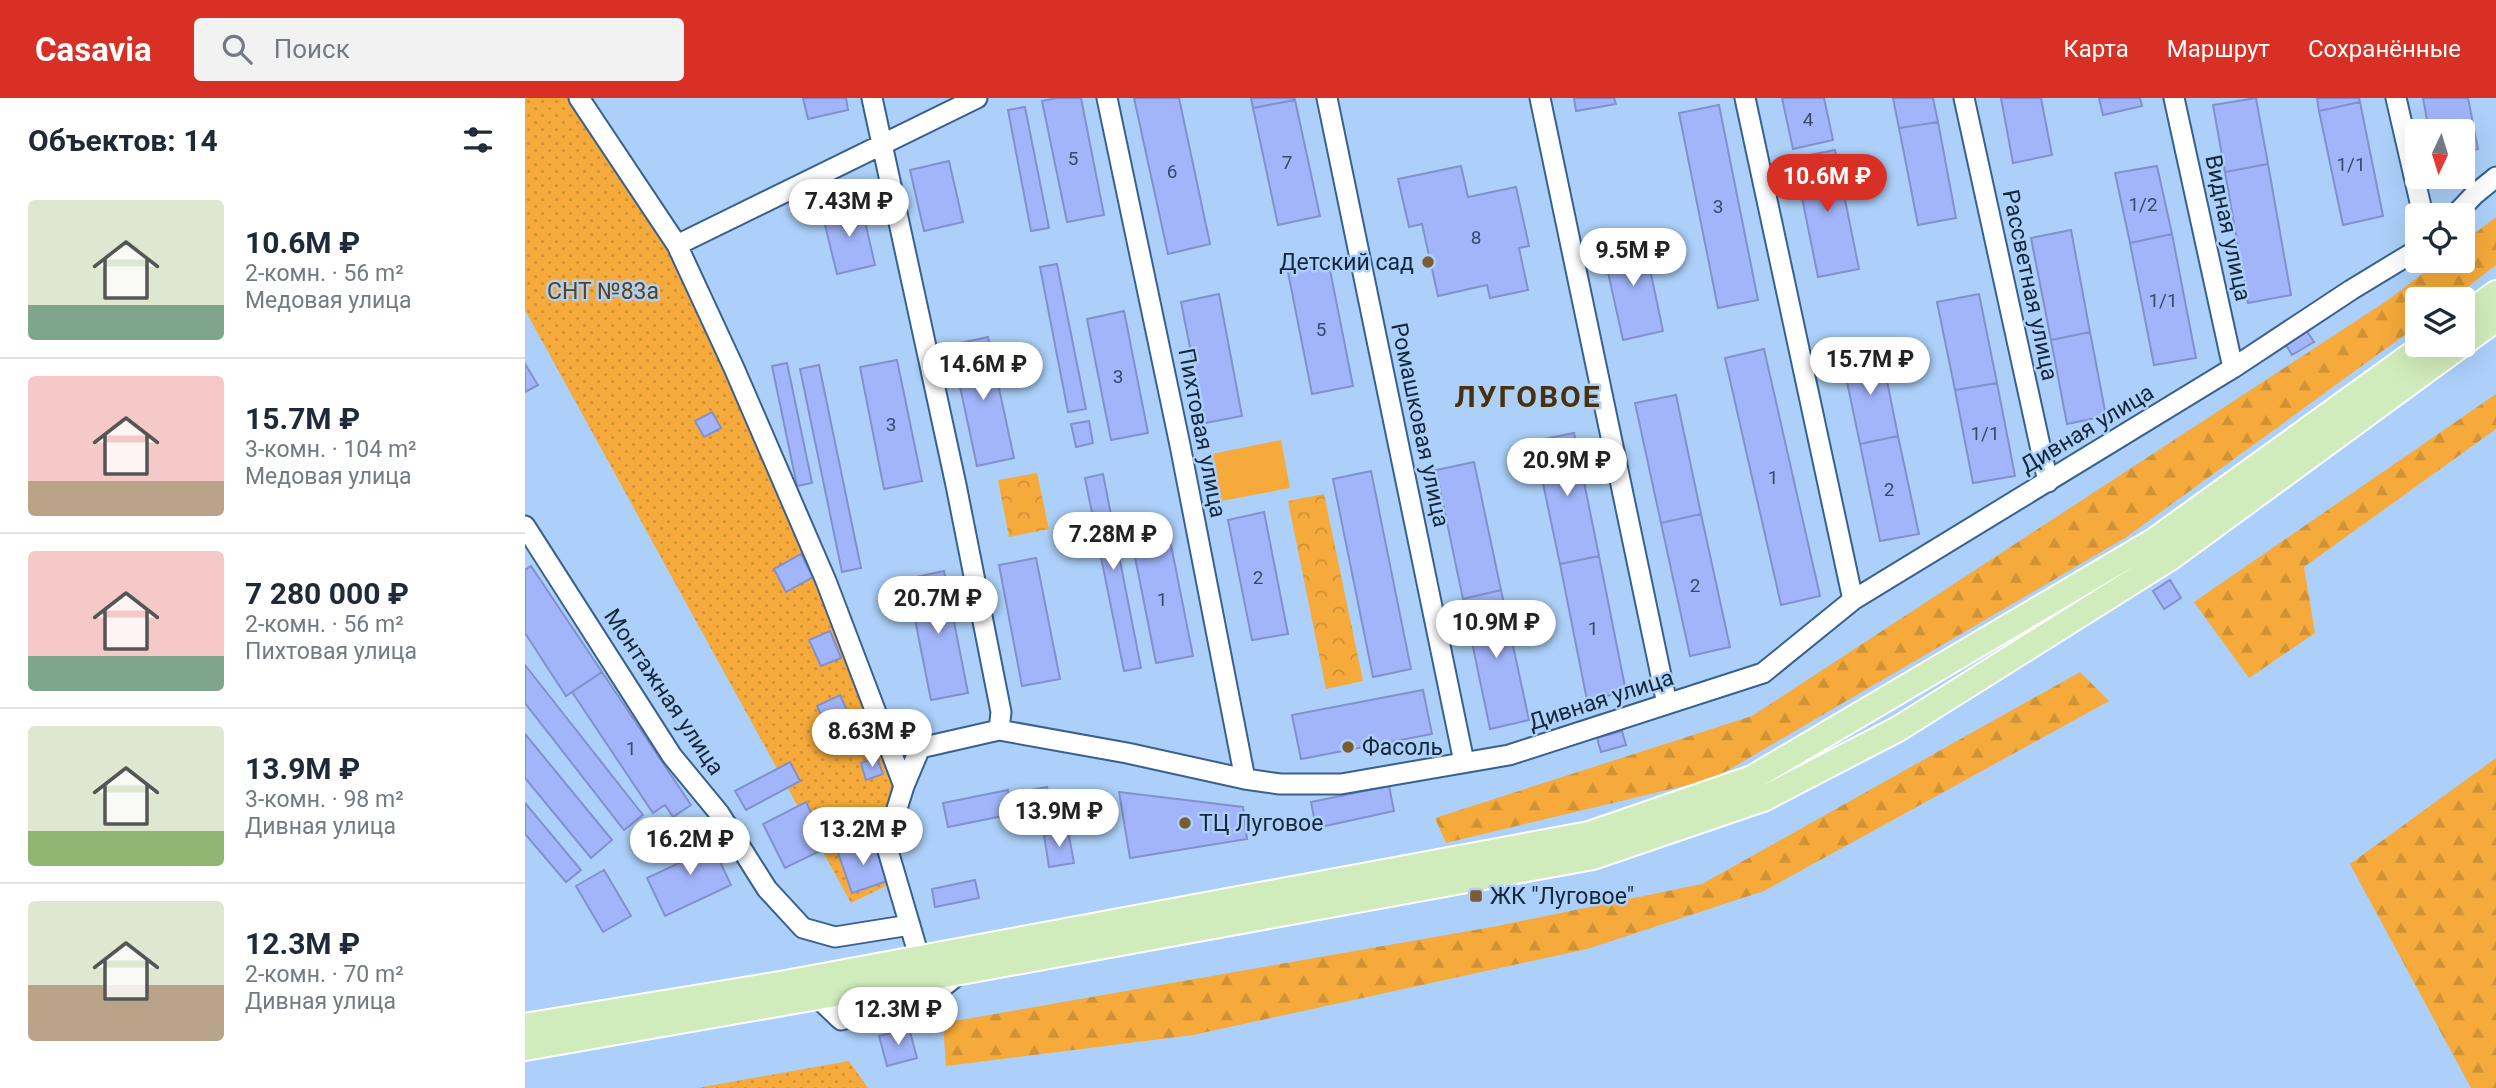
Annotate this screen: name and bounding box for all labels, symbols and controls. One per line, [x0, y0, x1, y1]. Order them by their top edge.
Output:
search box [194, 18, 684, 81]
text: Casavia [35, 30, 152, 69]
icon: search [218, 30, 256, 68]
text: Поиск [274, 34, 350, 64]
text: Карта [2063, 35, 2129, 63]
text: Маршрут [2167, 35, 2270, 63]
text: Сохранённые [2308, 35, 2461, 63]
house number: 4 [1803, 108, 1814, 131]
north arrow [2405, 119, 2475, 189]
map controls [2405, 119, 2475, 357]
icon: filters [459, 121, 497, 159]
text: Объектов: 14 [28, 123, 218, 158]
house number: 5 [1068, 147, 1078, 170]
house number: 7 [1282, 151, 1292, 174]
street label: Видная улица [2199, 152, 2257, 304]
house number: 1/1 [2336, 153, 2366, 176]
pin: 10.6M ₽ [1762, 155, 1892, 214]
house number: 6 [1167, 160, 1177, 183]
text: 10.6M ₽ [1783, 163, 1871, 190]
pin: 7.43M ₽ [784, 180, 914, 239]
street label: Рассветная улица [1997, 187, 2063, 383]
text: 7.43M ₽ [805, 188, 893, 215]
house number: 1/2 [2128, 193, 2158, 216]
house number: 3 [1713, 195, 1723, 218]
button: locate [2405, 203, 2475, 273]
text: 10.6M ₽ [245, 225, 360, 260]
house number: 8 [1471, 226, 1481, 249]
icon: home [84, 228, 168, 312]
pin: 9.5M ₽ [1576, 228, 1690, 288]
text: 9.5M ₽ [1595, 237, 1671, 264]
place label: Детский сад [1279, 249, 1414, 276]
marker: Детский сад [1420, 254, 1436, 270]
text: 2-комн. · 56 m² [245, 260, 404, 287]
park label: СНТ №83а [547, 278, 659, 305]
text: Медовая улица [245, 287, 411, 314]
button: layers [2405, 287, 2475, 357]
house number: 1/1 [2148, 289, 2178, 312]
house number: 5 [1316, 318, 1326, 341]
street label: Ромашковая улица [1385, 320, 1455, 530]
pin: 15.7M ₽ [1805, 338, 1935, 397]
pin: 14.6M ₽ [918, 342, 1048, 402]
street label: Пихтовая улица [1172, 346, 1232, 520]
text: 15.7M ₽ [1826, 346, 1914, 373]
text: 14.6M ₽ [939, 351, 1027, 378]
house number: 3 [1113, 365, 1123, 388]
district label: ЛУГОВОЕ [1454, 379, 1602, 414]
street label: Дивная улица [2015, 379, 2159, 479]
text: 15.7M ₽ [245, 401, 360, 436]
icon: home [84, 404, 168, 488]
house number: 3 [886, 413, 896, 436]
house number: 1/1 [1970, 422, 2000, 445]
text: 3-комн. · 104 m² [245, 436, 417, 463]
pin: 20.9M ₽ [1502, 438, 1632, 498]
text: 20.9M ₽ [1523, 447, 1611, 474]
text: Медовая улица [245, 463, 411, 490]
house number: 1 [1768, 466, 1778, 489]
house number: 2 [1884, 478, 1894, 501]
pin: 7.28M ₽ [1048, 512, 1178, 572]
text: 7.28M ₽ [1069, 521, 1157, 548]
house number: 2 [1253, 566, 1263, 589]
house number: 2 [1690, 574, 1700, 597]
text: 7 280 000 ₽ [245, 576, 409, 611]
pin: 20.7M ₽ [873, 576, 1003, 636]
icon: home [84, 579, 168, 663]
text: 20.7M ₽ [894, 585, 982, 612]
house number: 1 [1157, 588, 1167, 611]
pin: 10.9M ₽ [1431, 601, 1561, 660]
street label: Монтажная улица [598, 604, 730, 780]
text: 10.9M ₽ [1452, 609, 1540, 636]
text: 2-комн. · 56 m² [245, 611, 404, 638]
house number: 1 [1588, 617, 1598, 640]
text: Пихтовая улица [245, 638, 417, 665]
street label: Дивная улица [1525, 664, 1677, 736]
pin: 8.63M ₽ [807, 710, 937, 769]
text: 8.63M ₽ [828, 718, 916, 745]
place label: Фасоль [1362, 734, 1443, 761]
house number: 1 [626, 737, 636, 760]
marker: Фасоль [1340, 739, 1356, 755]
text: 13.9M ₽ [245, 751, 360, 786]
icon: home [84, 754, 168, 838]
text: 3-комн. · 98 m² [245, 786, 404, 813]
pin: 13.9M ₽ [994, 790, 1124, 849]
text: 13.9M ₽ [1015, 798, 1103, 825]
pin: 13.2M ₽ [798, 808, 928, 867]
place label: ТЦ Луговое [1199, 810, 1323, 837]
text: Дивная улица [245, 813, 396, 840]
marker: ТЦ Луговое [1177, 815, 1193, 831]
text: 13.2M ₽ [819, 816, 907, 843]
pin: 16.2M ₽ [625, 818, 755, 877]
text: 16.2M ₽ [646, 826, 734, 853]
place label: ЖК "Луговое" [1490, 883, 1634, 910]
marker: ЖК "Луговое" [1468, 888, 1484, 904]
text: 12.3M ₽ [245, 926, 360, 961]
icon: home [84, 929, 168, 1013]
text: 2-комн. · 70 m² [245, 961, 404, 988]
text: Дивная улица [245, 988, 396, 1015]
pin: 12.3M ₽ [833, 988, 963, 1047]
text: 12.3M ₽ [854, 996, 942, 1023]

